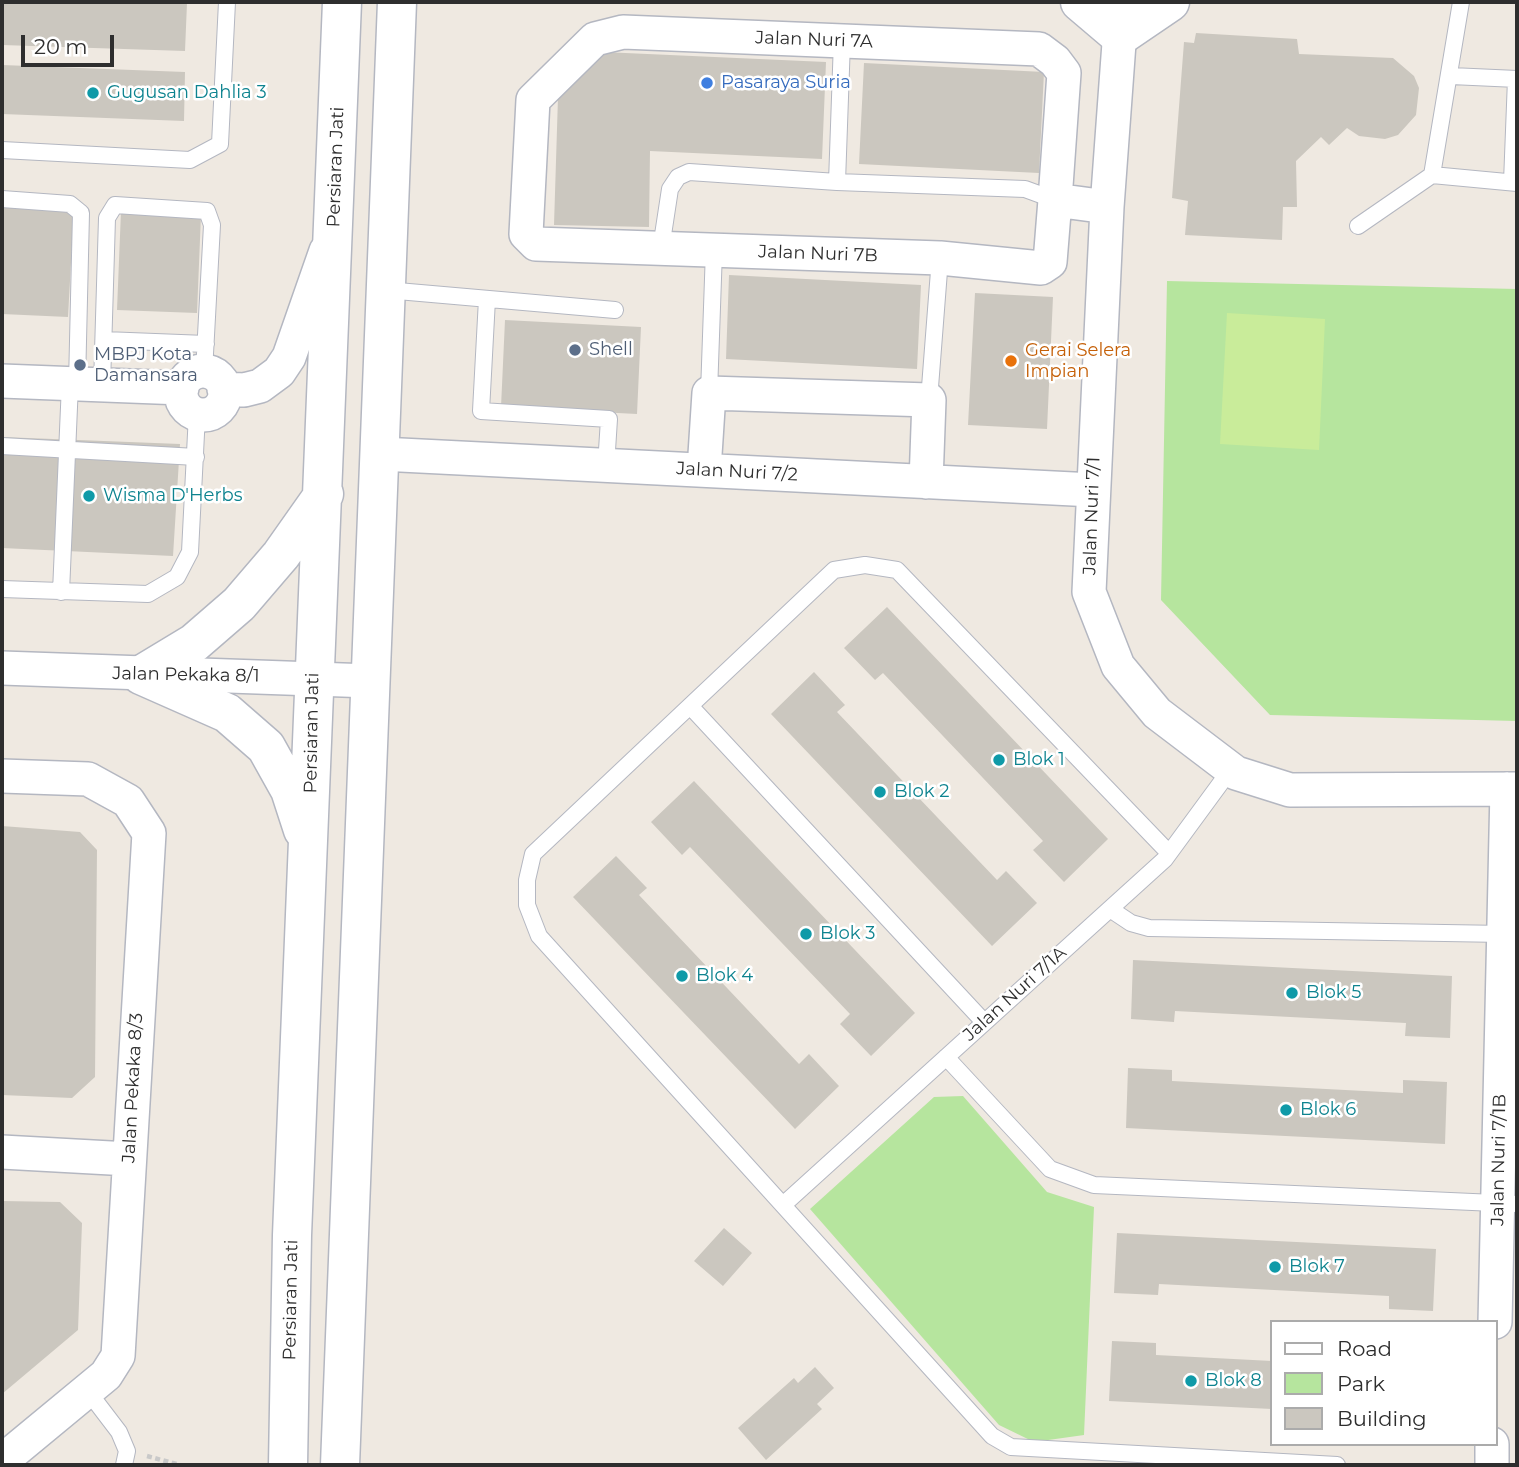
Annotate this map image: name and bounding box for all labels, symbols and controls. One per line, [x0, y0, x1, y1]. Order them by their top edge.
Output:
scale bar [24, 21, 117, 65]
street label: Jalan Nuri 7A [755, 27, 873, 53]
text: 20 m [34, 34, 88, 59]
place label: Pasaraya Suria [721, 72, 851, 94]
marker: Pasaraya Suria [699, 75, 715, 91]
place label: Gugusan Dahlia 3 [107, 82, 267, 104]
marker: Gugusan Dahlia 3 [85, 85, 101, 101]
street label: Persiaran Jati [323, 106, 349, 228]
street label: Jalan Nuri 7B [758, 241, 878, 267]
place label: Shell [589, 339, 633, 361]
place label: Gerai Selera Impian [1025, 340, 1131, 382]
marker: Shell [567, 342, 583, 358]
place label: MBPJ Kota Damansara [94, 344, 198, 386]
marker: Gerai Selera Impian [1003, 353, 1019, 369]
marker: MBPJ Kota Damansara [72, 357, 88, 373]
street label: Jalan Nuri 7/1 [1079, 457, 1105, 575]
street label: Jalan Nuri 7/2 [676, 458, 798, 486]
place label: Wisma D'Herbs [103, 485, 243, 507]
marker: Wisma D'Herbs [81, 488, 97, 504]
street label: Jalan Pekaka 8/1 [112, 663, 260, 687]
street label: Persiaran Jati [300, 672, 324, 794]
place label: Blok 1 [1013, 749, 1065, 771]
marker: Blok 1 [991, 752, 1007, 768]
place label: Blok 2 [894, 781, 949, 803]
marker: Blok 2 [872, 784, 888, 800]
place label: Blok 3 [820, 923, 875, 945]
marker: Blok 3 [798, 926, 814, 942]
street label: Jalan Nuri 7/1A [959, 942, 1071, 1046]
place label: Blok 4 [696, 965, 753, 987]
marker: Blok 4 [674, 968, 690, 984]
place label: Blok 5 [1306, 982, 1361, 1004]
marker: Blok 5 [1284, 985, 1300, 1001]
street label: Jalan Pekaka 8/3 [118, 1012, 148, 1164]
street label: Jalan Nuri 7/1B [1487, 1094, 1511, 1226]
place label: Blok 6 [1300, 1099, 1356, 1121]
marker: Blok 6 [1278, 1102, 1294, 1118]
street label: Persiaran Jati [279, 1239, 303, 1361]
place label: Blok 7 [1289, 1256, 1345, 1278]
marker: Blok 7 [1267, 1259, 1283, 1275]
legend [1270, 1320, 1498, 1446]
text: Road [1337, 1336, 1392, 1361]
place label: Blok 8 [1205, 1370, 1262, 1392]
text: Park [1337, 1371, 1385, 1396]
marker: Blok 8 [1183, 1373, 1199, 1389]
text: Building [1337, 1406, 1427, 1431]

